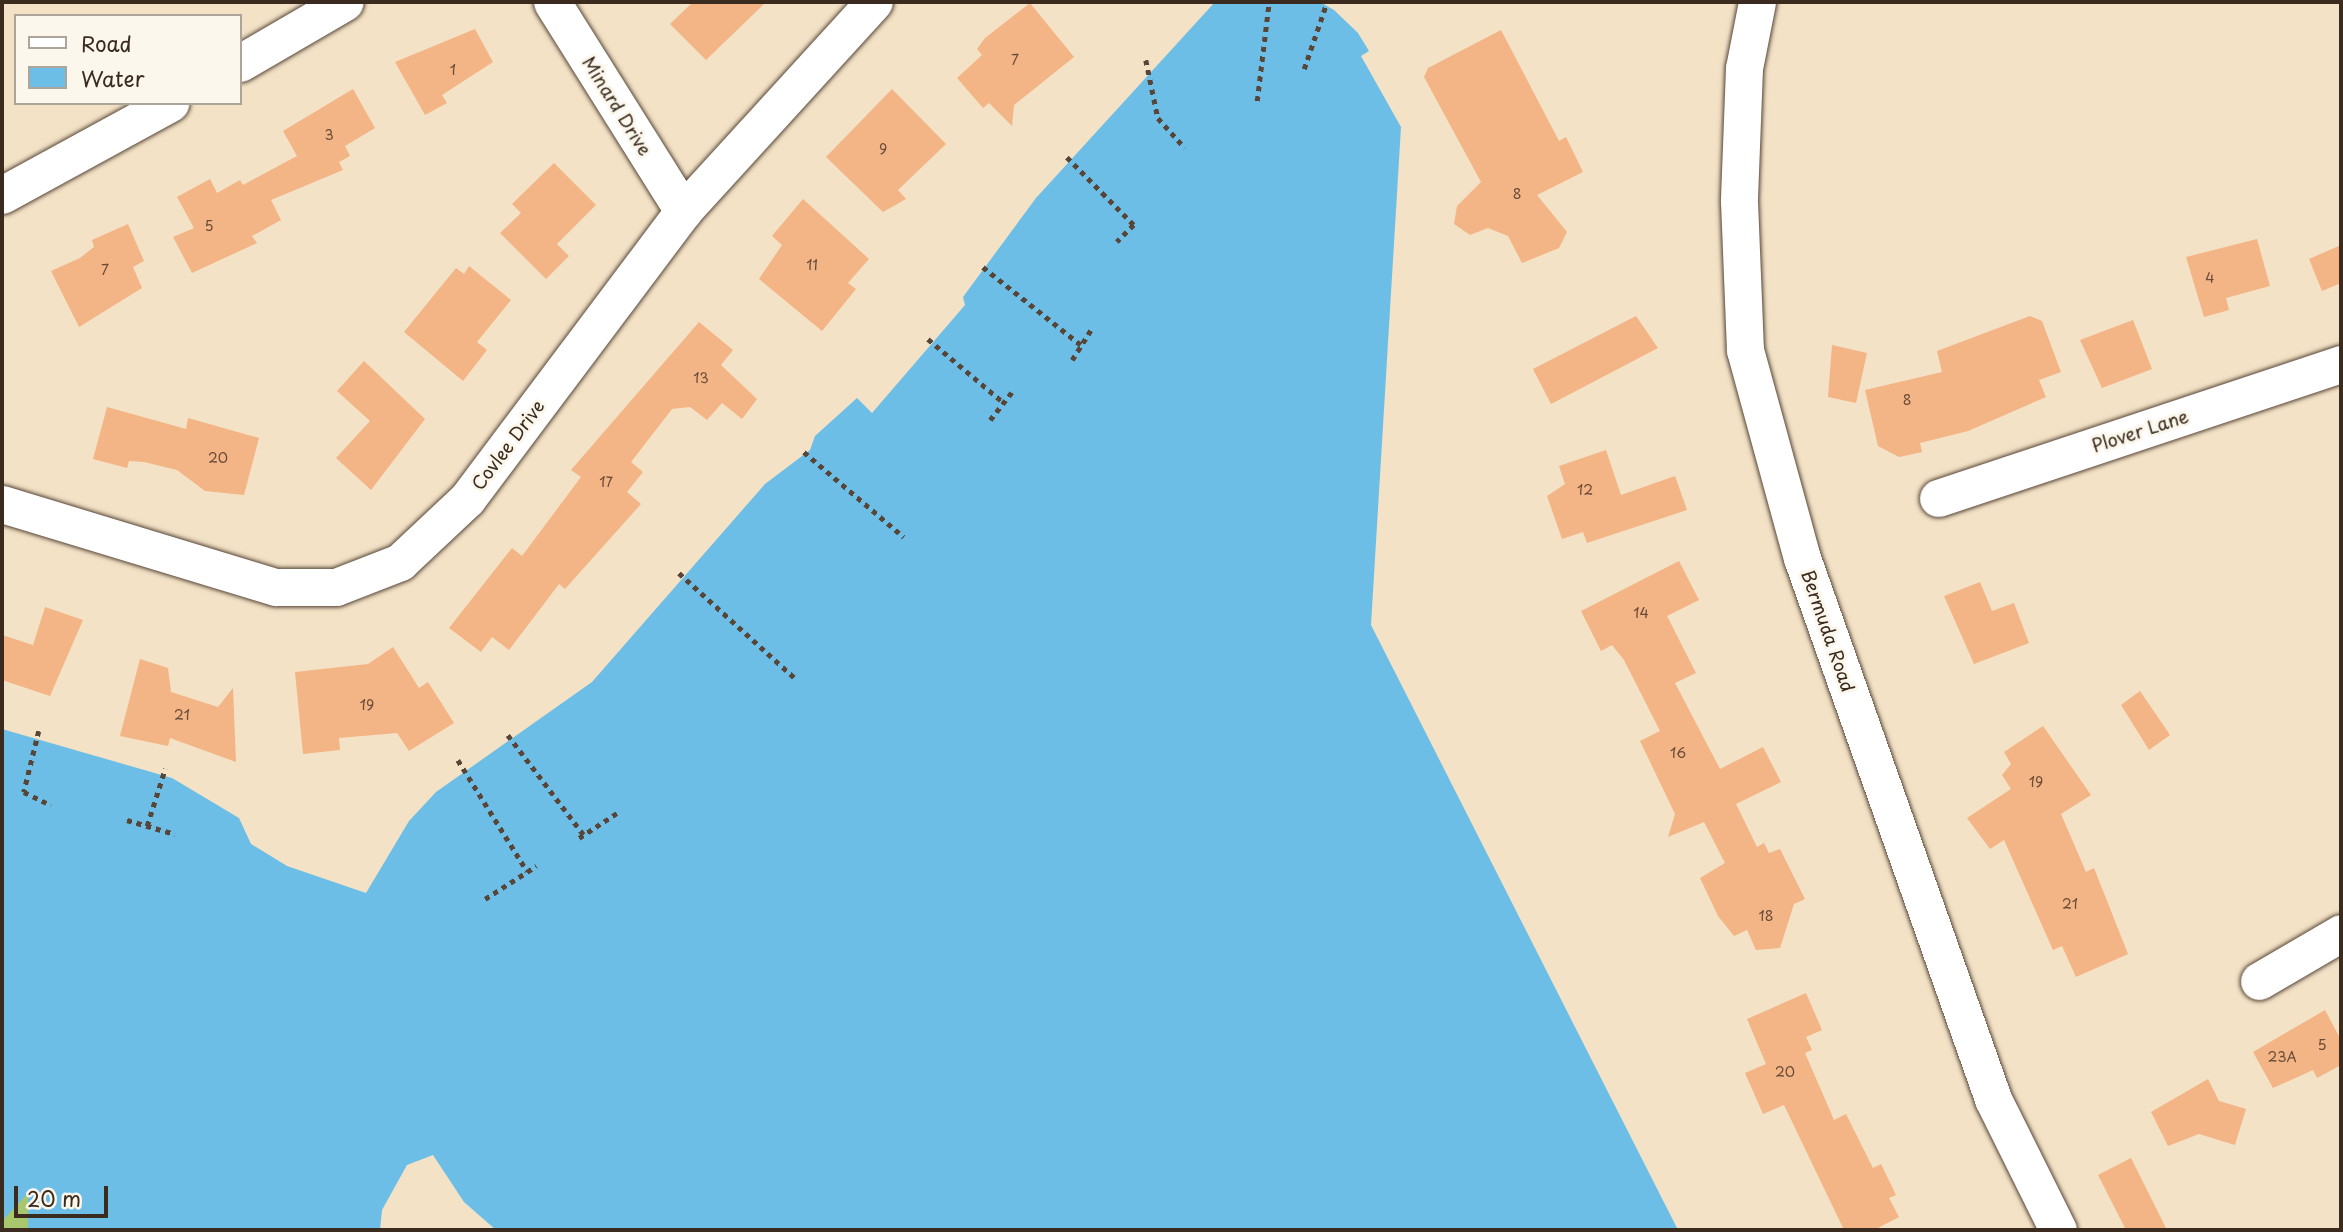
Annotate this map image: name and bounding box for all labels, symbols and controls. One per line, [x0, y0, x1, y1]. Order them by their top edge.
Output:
legend [14, 14, 242, 105]
text: Road [81, 27, 132, 59]
street label: Minard Drive [577, 52, 657, 160]
house number: 7 [1011, 52, 1019, 68]
text: Water [81, 62, 144, 94]
house number: 1 [450, 62, 456, 78]
house number: 3 [324, 127, 334, 143]
house number: 9 [879, 141, 887, 157]
house number: 8 [1513, 186, 1521, 202]
house number: 5 [204, 218, 214, 234]
house number: 11 [806, 257, 818, 273]
house number: 7 [101, 262, 109, 278]
house number: 4 [2205, 270, 2215, 286]
house number: 13 [693, 370, 709, 386]
house number: 8 [1903, 392, 1911, 408]
street label: Covlee Drive [467, 395, 549, 495]
street label: Plover Lane [2089, 405, 2191, 457]
house number: 20 [208, 450, 228, 466]
house number: 17 [599, 474, 613, 490]
house number: 12 [1577, 482, 1593, 498]
street label: Bermuda Road [1797, 567, 1859, 695]
house number: 14 [1633, 605, 1649, 621]
house number: 19 [360, 697, 374, 713]
house number: 21 [174, 707, 190, 723]
house number: 16 [1670, 745, 1686, 761]
house number: 19 [2029, 774, 2043, 790]
house number: 21 [2062, 896, 2078, 912]
house number: 18 [1758, 908, 1774, 924]
house number: 5 [2317, 1037, 2327, 1053]
house number: 23A [2267, 1049, 2297, 1065]
house number: 20 [1775, 1064, 1795, 1080]
scale bar [18, 1172, 112, 1216]
text: 20 m [27, 1182, 81, 1214]

